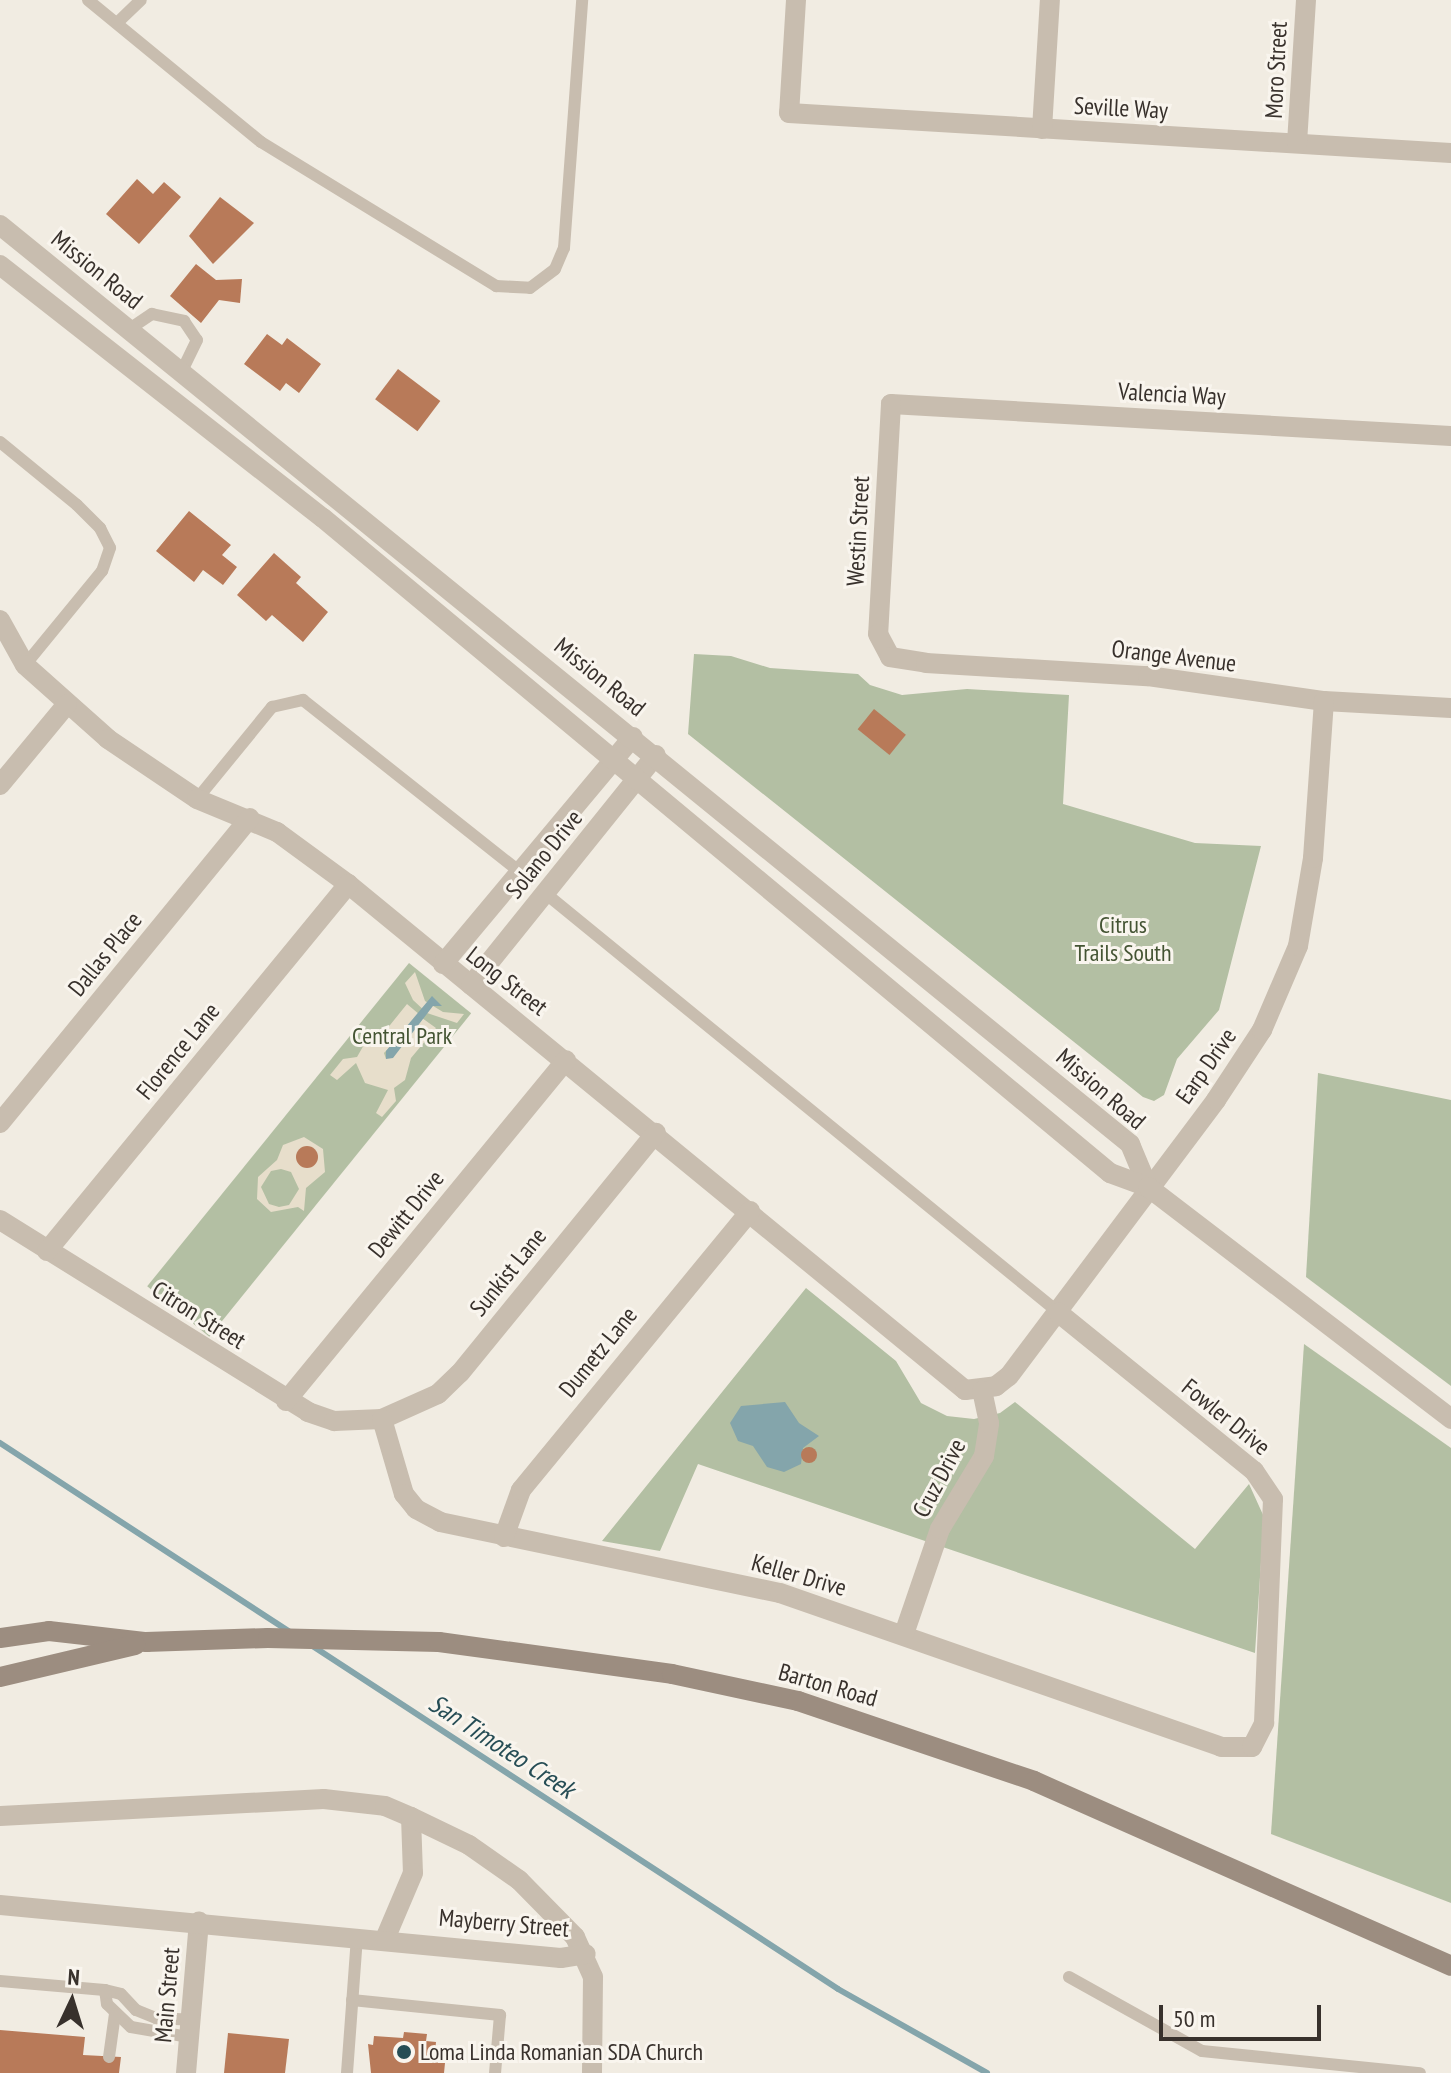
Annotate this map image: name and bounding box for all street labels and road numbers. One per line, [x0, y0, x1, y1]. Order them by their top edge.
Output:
street label: Moro Street [1259, 21, 1293, 119]
street label: Seville Way [1073, 91, 1169, 125]
street label: Mission Road [46, 225, 148, 315]
street label: Valencia Way [1117, 377, 1227, 411]
street label: Westin Street [841, 475, 875, 587]
street label: Mission Road [549, 632, 651, 722]
street label: Orange Avenue [1110, 634, 1238, 678]
street label: Solano Drive [500, 804, 588, 904]
street label: Dallas Place [62, 906, 148, 1002]
street label: Long Street [461, 940, 553, 1022]
street label: Florence Lane [130, 997, 226, 1105]
street label: Earp Drive [1170, 1023, 1242, 1109]
street label: Mission Road [1050, 1042, 1152, 1136]
street label: Dewitt Drive [362, 1165, 450, 1263]
street label: Sunkist Lane [464, 1222, 552, 1322]
street label: Citron Street [147, 1275, 251, 1355]
street label: Dumetz Lane [553, 1301, 643, 1403]
street label: Fowler Drive [1176, 1373, 1276, 1461]
street label: Cruz Drive [906, 1434, 972, 1522]
street label: Keller Drive [748, 1548, 850, 1602]
street label: Barton Road [775, 1657, 881, 1713]
street label: Mayberry Street [437, 1903, 571, 1943]
street label: Main Street [148, 1946, 186, 2044]

